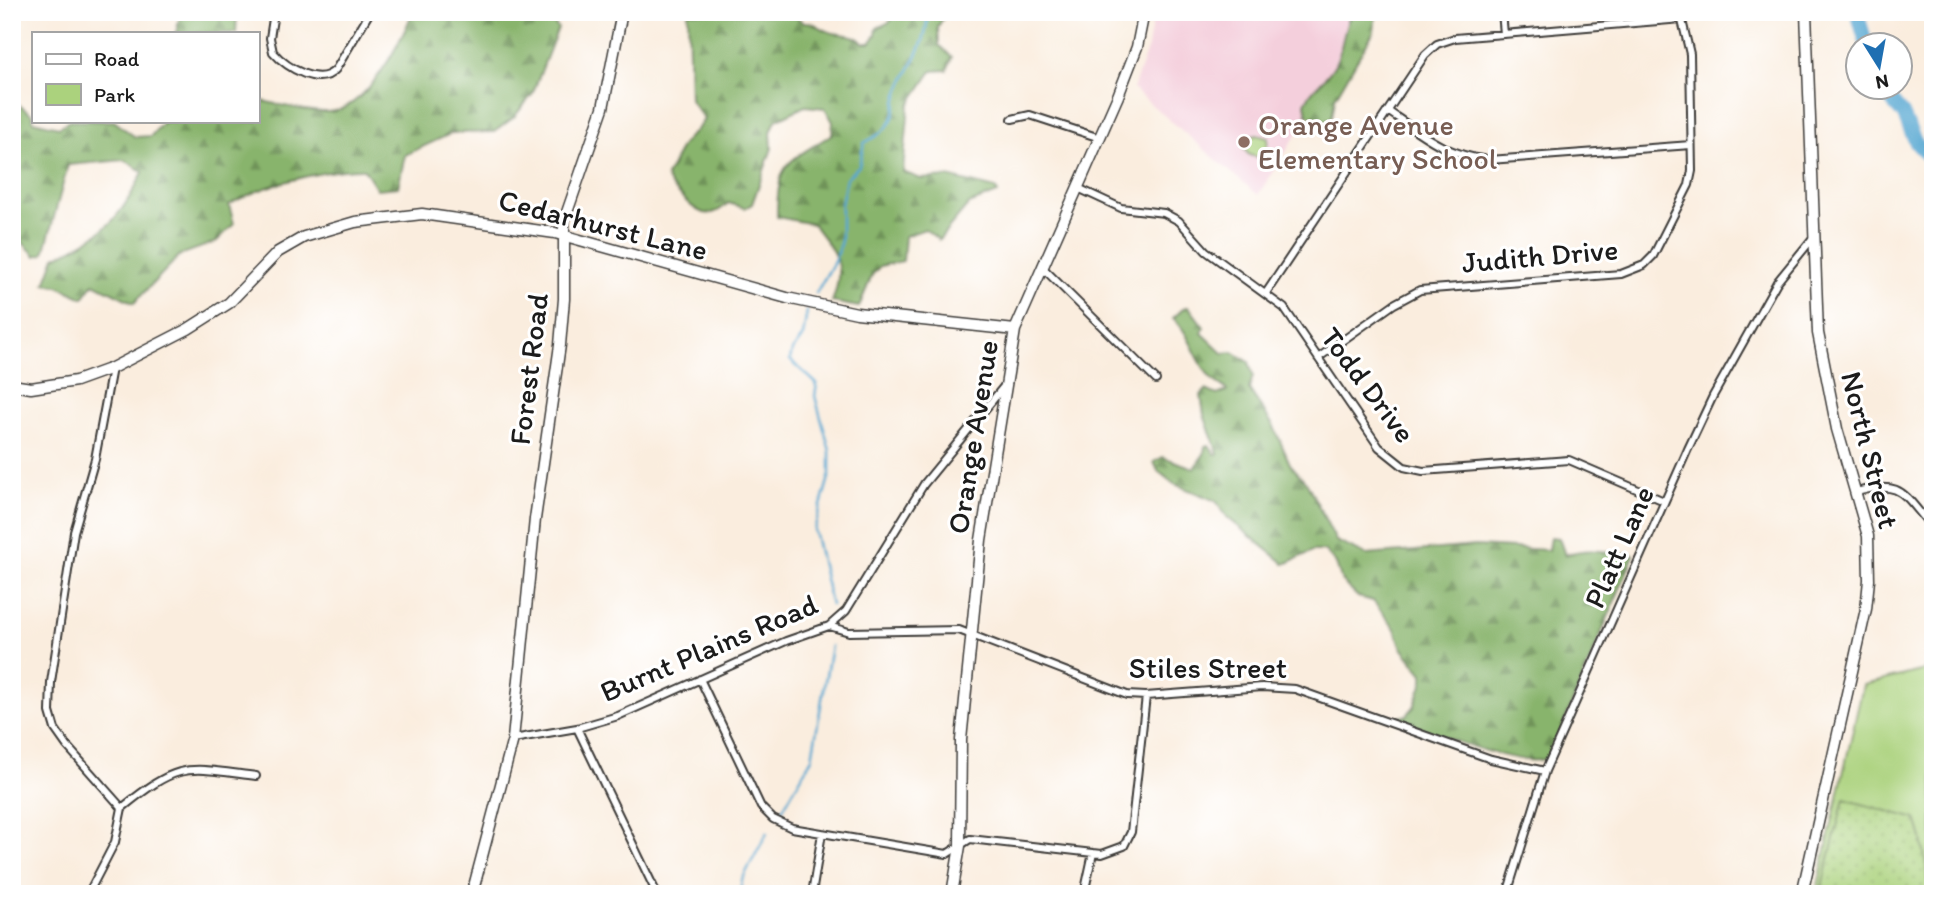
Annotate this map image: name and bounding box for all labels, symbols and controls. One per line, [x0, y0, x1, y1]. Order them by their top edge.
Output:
legend [32, 32, 259, 122]
north arrow [1843, 32, 1913, 102]
text: Road [94, 46, 140, 71]
text: N [1874, 70, 1891, 95]
text: Park [94, 82, 136, 107]
place label: Orange Avenue Elementary School [1258, 106, 1498, 177]
marker: Orange Avenue Elementary School [1236, 134, 1252, 150]
street label: Cedarhurst Lane [495, 181, 711, 268]
street label: Judith Drive [1460, 230, 1620, 281]
street label: Forest Road [501, 290, 556, 447]
street label: Todd Drive [1313, 319, 1424, 450]
street label: Orange Avenue [939, 337, 1006, 536]
street label: North Street [1833, 367, 1908, 532]
street label: Platt Lane [1575, 480, 1662, 614]
street label: Burnt Plains Road [595, 585, 823, 710]
street label: Stiles Street [1129, 649, 1287, 686]

